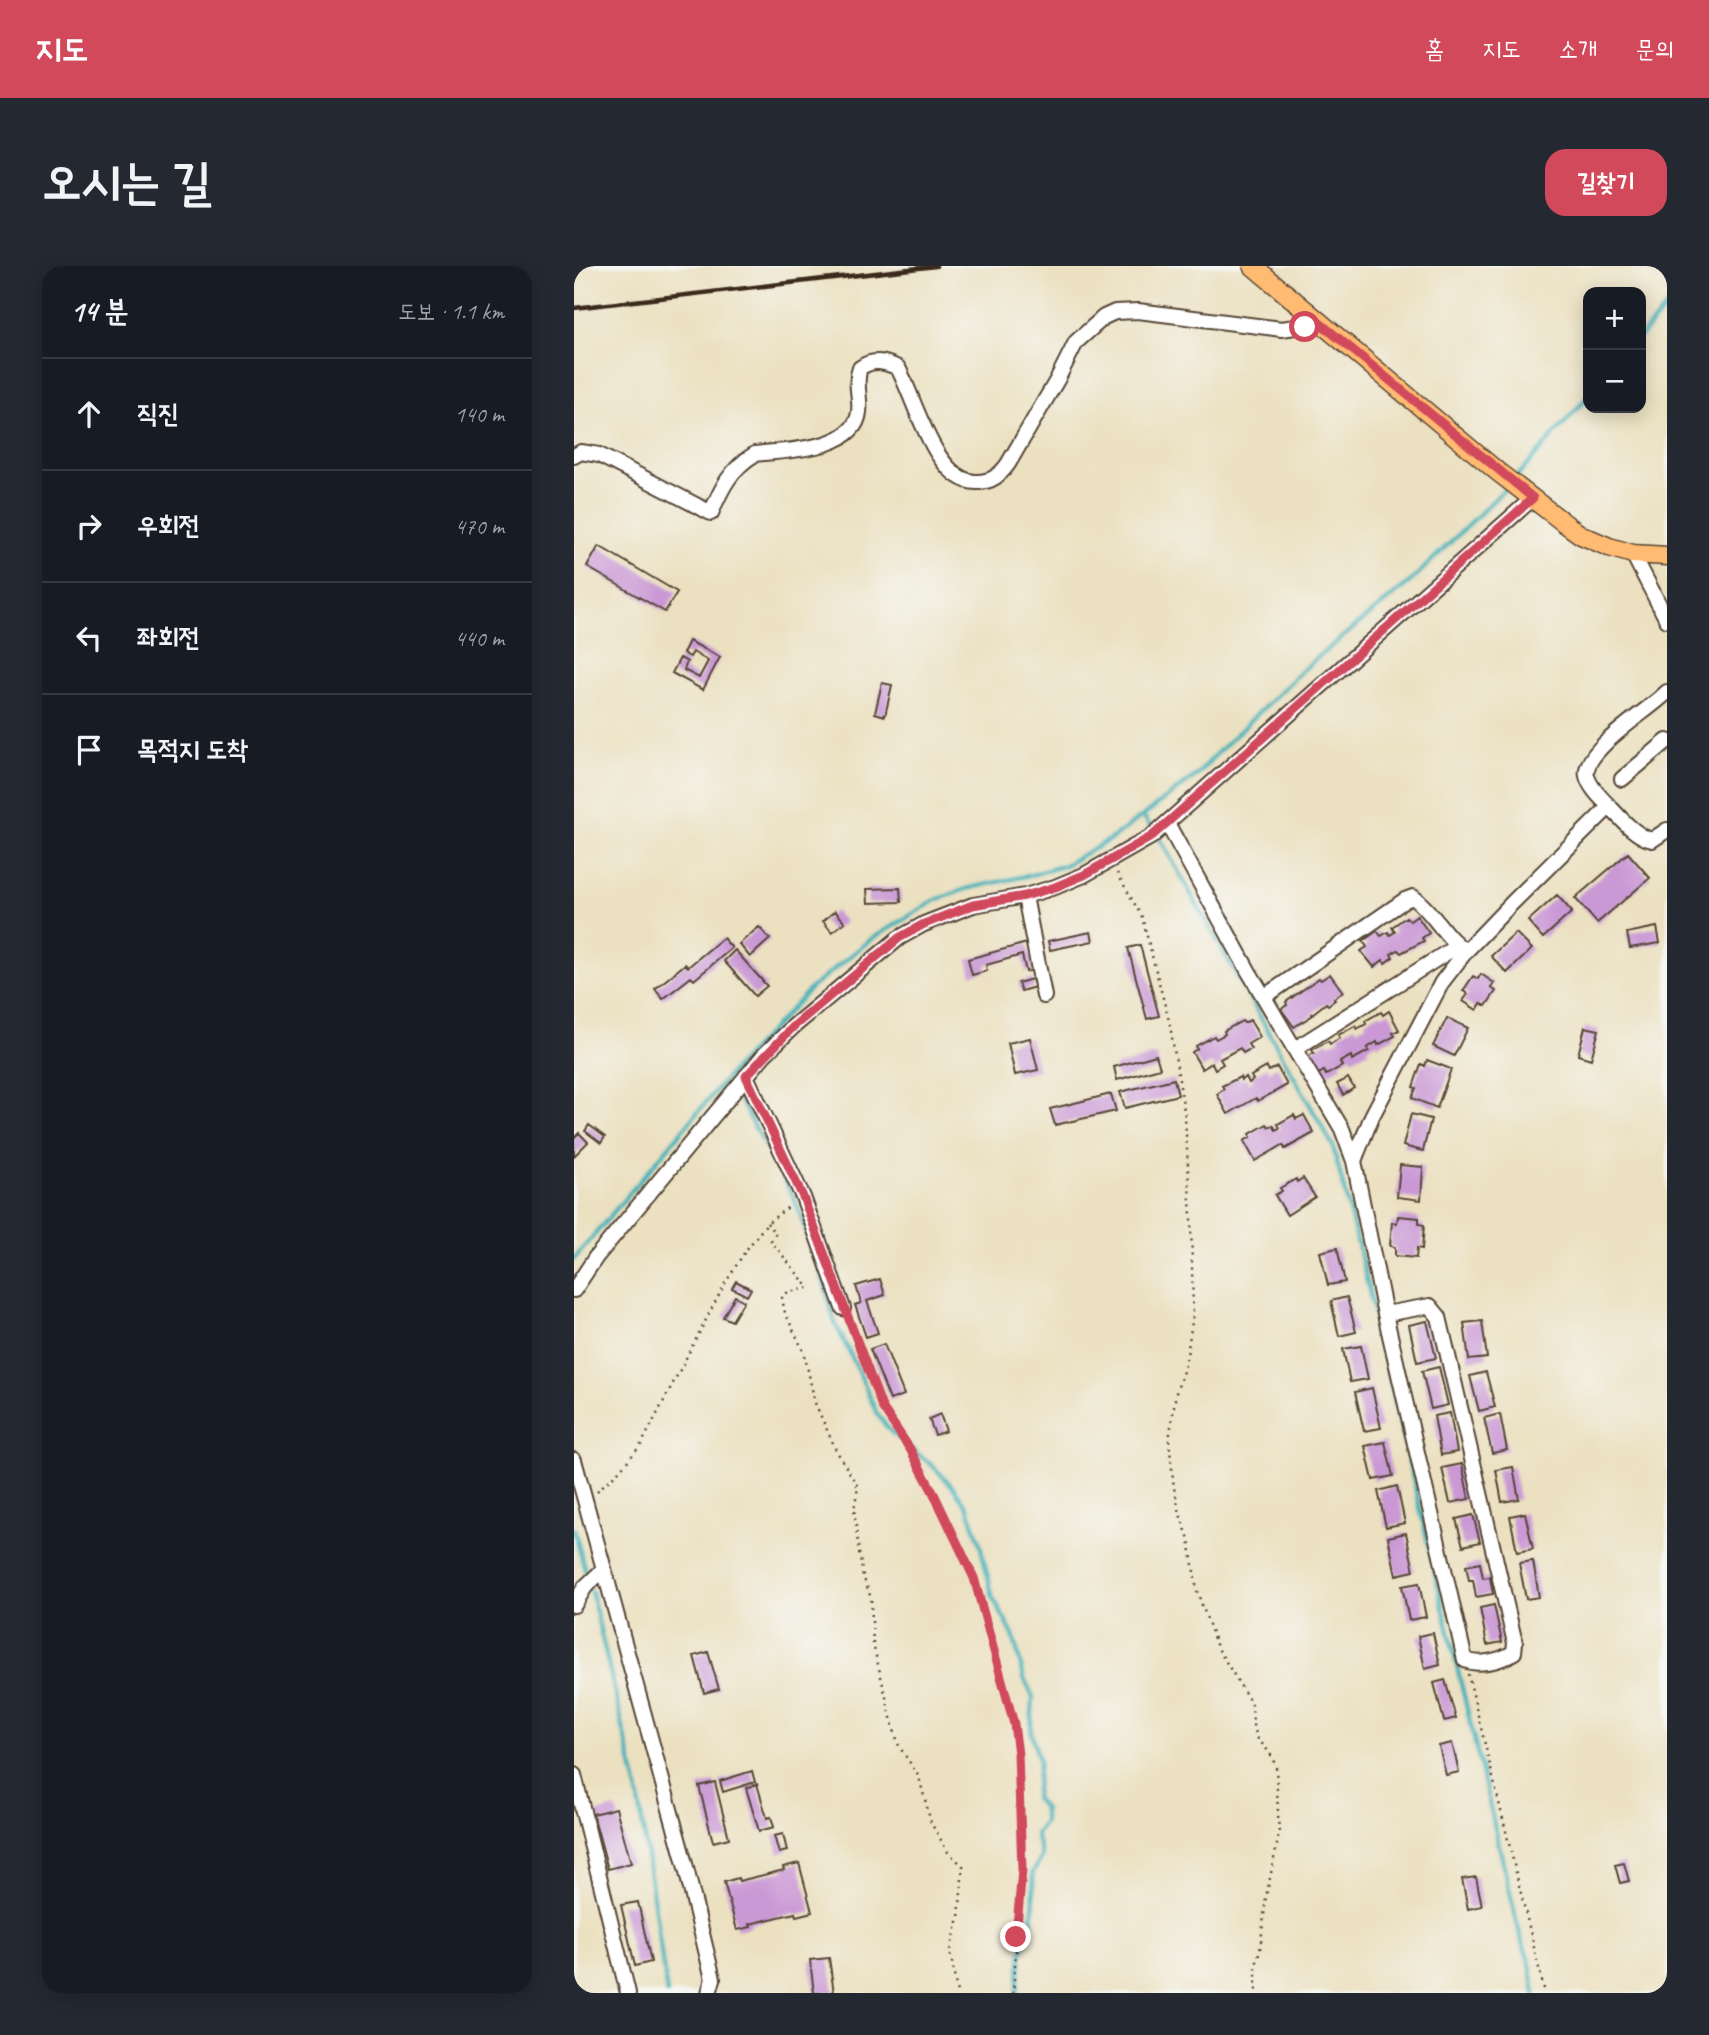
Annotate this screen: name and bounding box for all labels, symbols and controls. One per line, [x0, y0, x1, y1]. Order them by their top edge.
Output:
text: 지도 [35, 28, 88, 70]
text: 홈 [1425, 34, 1444, 64]
text: 지도 [1482, 34, 1521, 64]
text: 소개 [1559, 34, 1597, 64]
text: 문의 [1635, 34, 1674, 64]
button: 길찾기 [1545, 149, 1667, 216]
text: 오시는 길 [42, 151, 212, 213]
map controls [1583, 287, 1646, 413]
button: + [1583, 287, 1646, 350]
text: 14 분 [70, 292, 128, 330]
text: 도보 · 1.1 km [398, 297, 504, 326]
route start [1289, 311, 1320, 342]
button: − [1583, 350, 1646, 413]
icon: ahead [70, 395, 108, 433]
text: 직진 [137, 397, 179, 430]
text: 140 m [455, 400, 504, 429]
icon: right [70, 507, 108, 545]
text: 우회전 [137, 509, 200, 542]
text: 470 m [455, 512, 504, 541]
icon: left [70, 619, 108, 657]
text: 좌회전 [137, 621, 200, 654]
text: 440 m [455, 624, 504, 653]
icon: arrive [70, 731, 108, 769]
text: 목적지 도착 [137, 733, 248, 766]
route end [1000, 1921, 1031, 1952]

